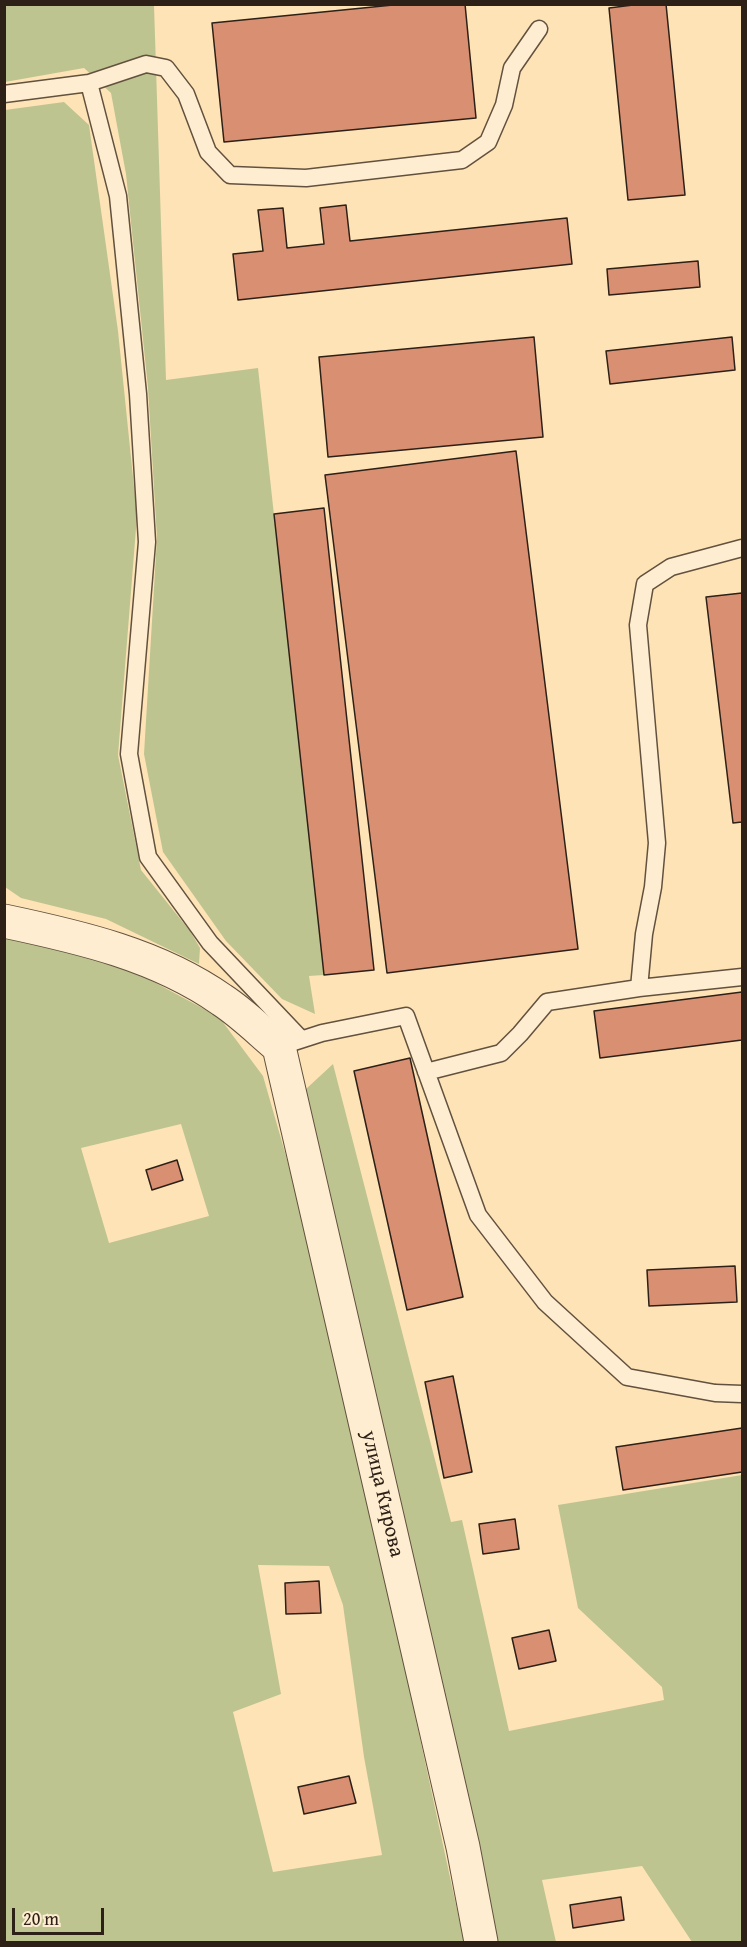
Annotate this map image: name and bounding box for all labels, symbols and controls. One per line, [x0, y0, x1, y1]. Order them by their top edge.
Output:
street label: улица Кирова [355, 1428, 409, 1560]
scale bar [15, 1896, 106, 1934]
text: 20 m [23, 1905, 59, 1932]

